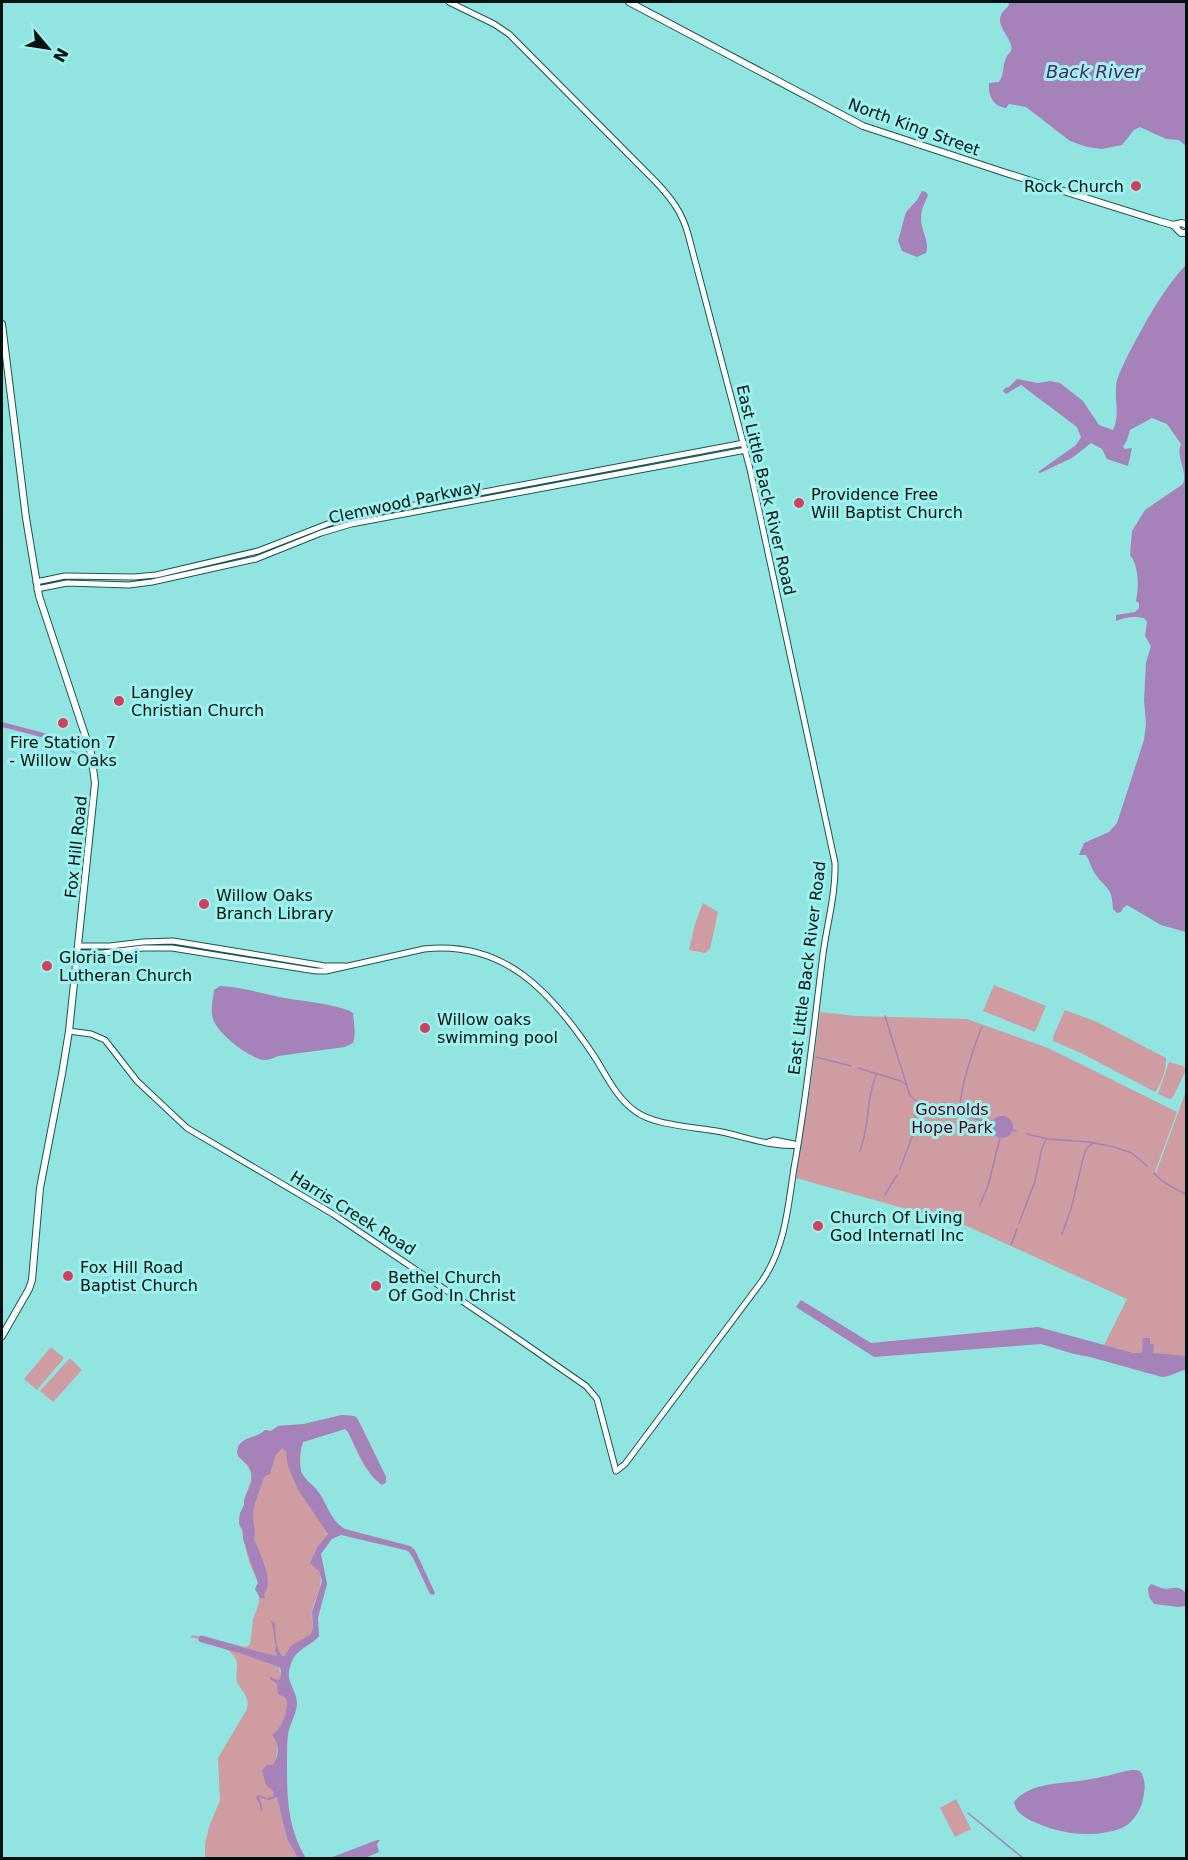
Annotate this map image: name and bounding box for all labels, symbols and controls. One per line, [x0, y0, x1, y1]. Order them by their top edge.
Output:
north arrow [18, 18, 78, 78]
text: N [49, 45, 72, 65]
water label: Back River [1046, 61, 1144, 82]
street label: North King Street [846, 94, 982, 160]
place label: Rock Church [1024, 177, 1124, 196]
marker: Rock Church [1129, 179, 1143, 193]
street label: East Little Back River Road [733, 383, 799, 597]
street label: Clemwood Parkway [327, 477, 483, 527]
place label: Providence Free Will Baptist Church [811, 485, 963, 522]
marker: Providence Free Will Baptist Church [792, 496, 806, 510]
place label: Langley Christian Church [131, 683, 264, 720]
marker: Langley Christian Church [112, 694, 126, 708]
marker: Fire Station 7 - Willow Oaks [56, 716, 70, 730]
place label: Fire Station 7 - Willow Oaks [9, 733, 117, 770]
street label: Fox Hill Road [61, 795, 91, 899]
street label: East Little Back River Road [784, 860, 830, 1076]
place label: Willow Oaks Branch Library [216, 886, 333, 923]
marker: Willow Oaks Branch Library [197, 897, 211, 911]
place label: Gloria Dei Lutheran Church [59, 948, 192, 985]
marker: Gloria Dei Lutheran Church [40, 959, 54, 973]
place label: Willow oaks swimming pool [437, 1010, 558, 1047]
marker: Willow oaks swimming pool [418, 1021, 432, 1035]
park label: Gosnolds Hope Park [911, 1100, 993, 1137]
street label: Harris Creek Road [287, 1167, 419, 1259]
place label: Church Of Living God Internatl Inc [830, 1208, 964, 1245]
marker: Church Of Living God Internatl Inc [811, 1219, 825, 1233]
place label: Fox Hill Road Baptist Church [80, 1258, 198, 1295]
place label: Bethel Church Of God In Christ [388, 1268, 516, 1305]
marker: Fox Hill Road Baptist Church [61, 1269, 75, 1283]
marker: Bethel Church Of God In Christ [369, 1279, 383, 1293]

